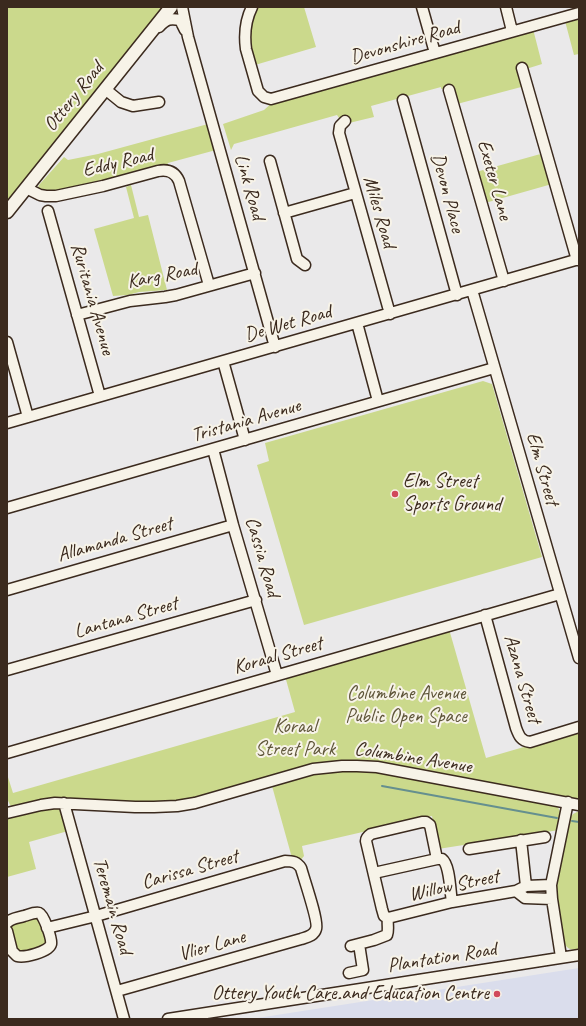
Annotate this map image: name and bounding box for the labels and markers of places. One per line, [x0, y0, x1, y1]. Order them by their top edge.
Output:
place label: Elm Street Sports Ground [403, 470, 501, 517]
marker: Elm Street Sports Ground [390, 489, 400, 499]
place label: Ottery Youth Care and Education Centre [212, 982, 489, 1006]
marker: Ottery Youth Care and Education Centre [492, 989, 502, 999]

